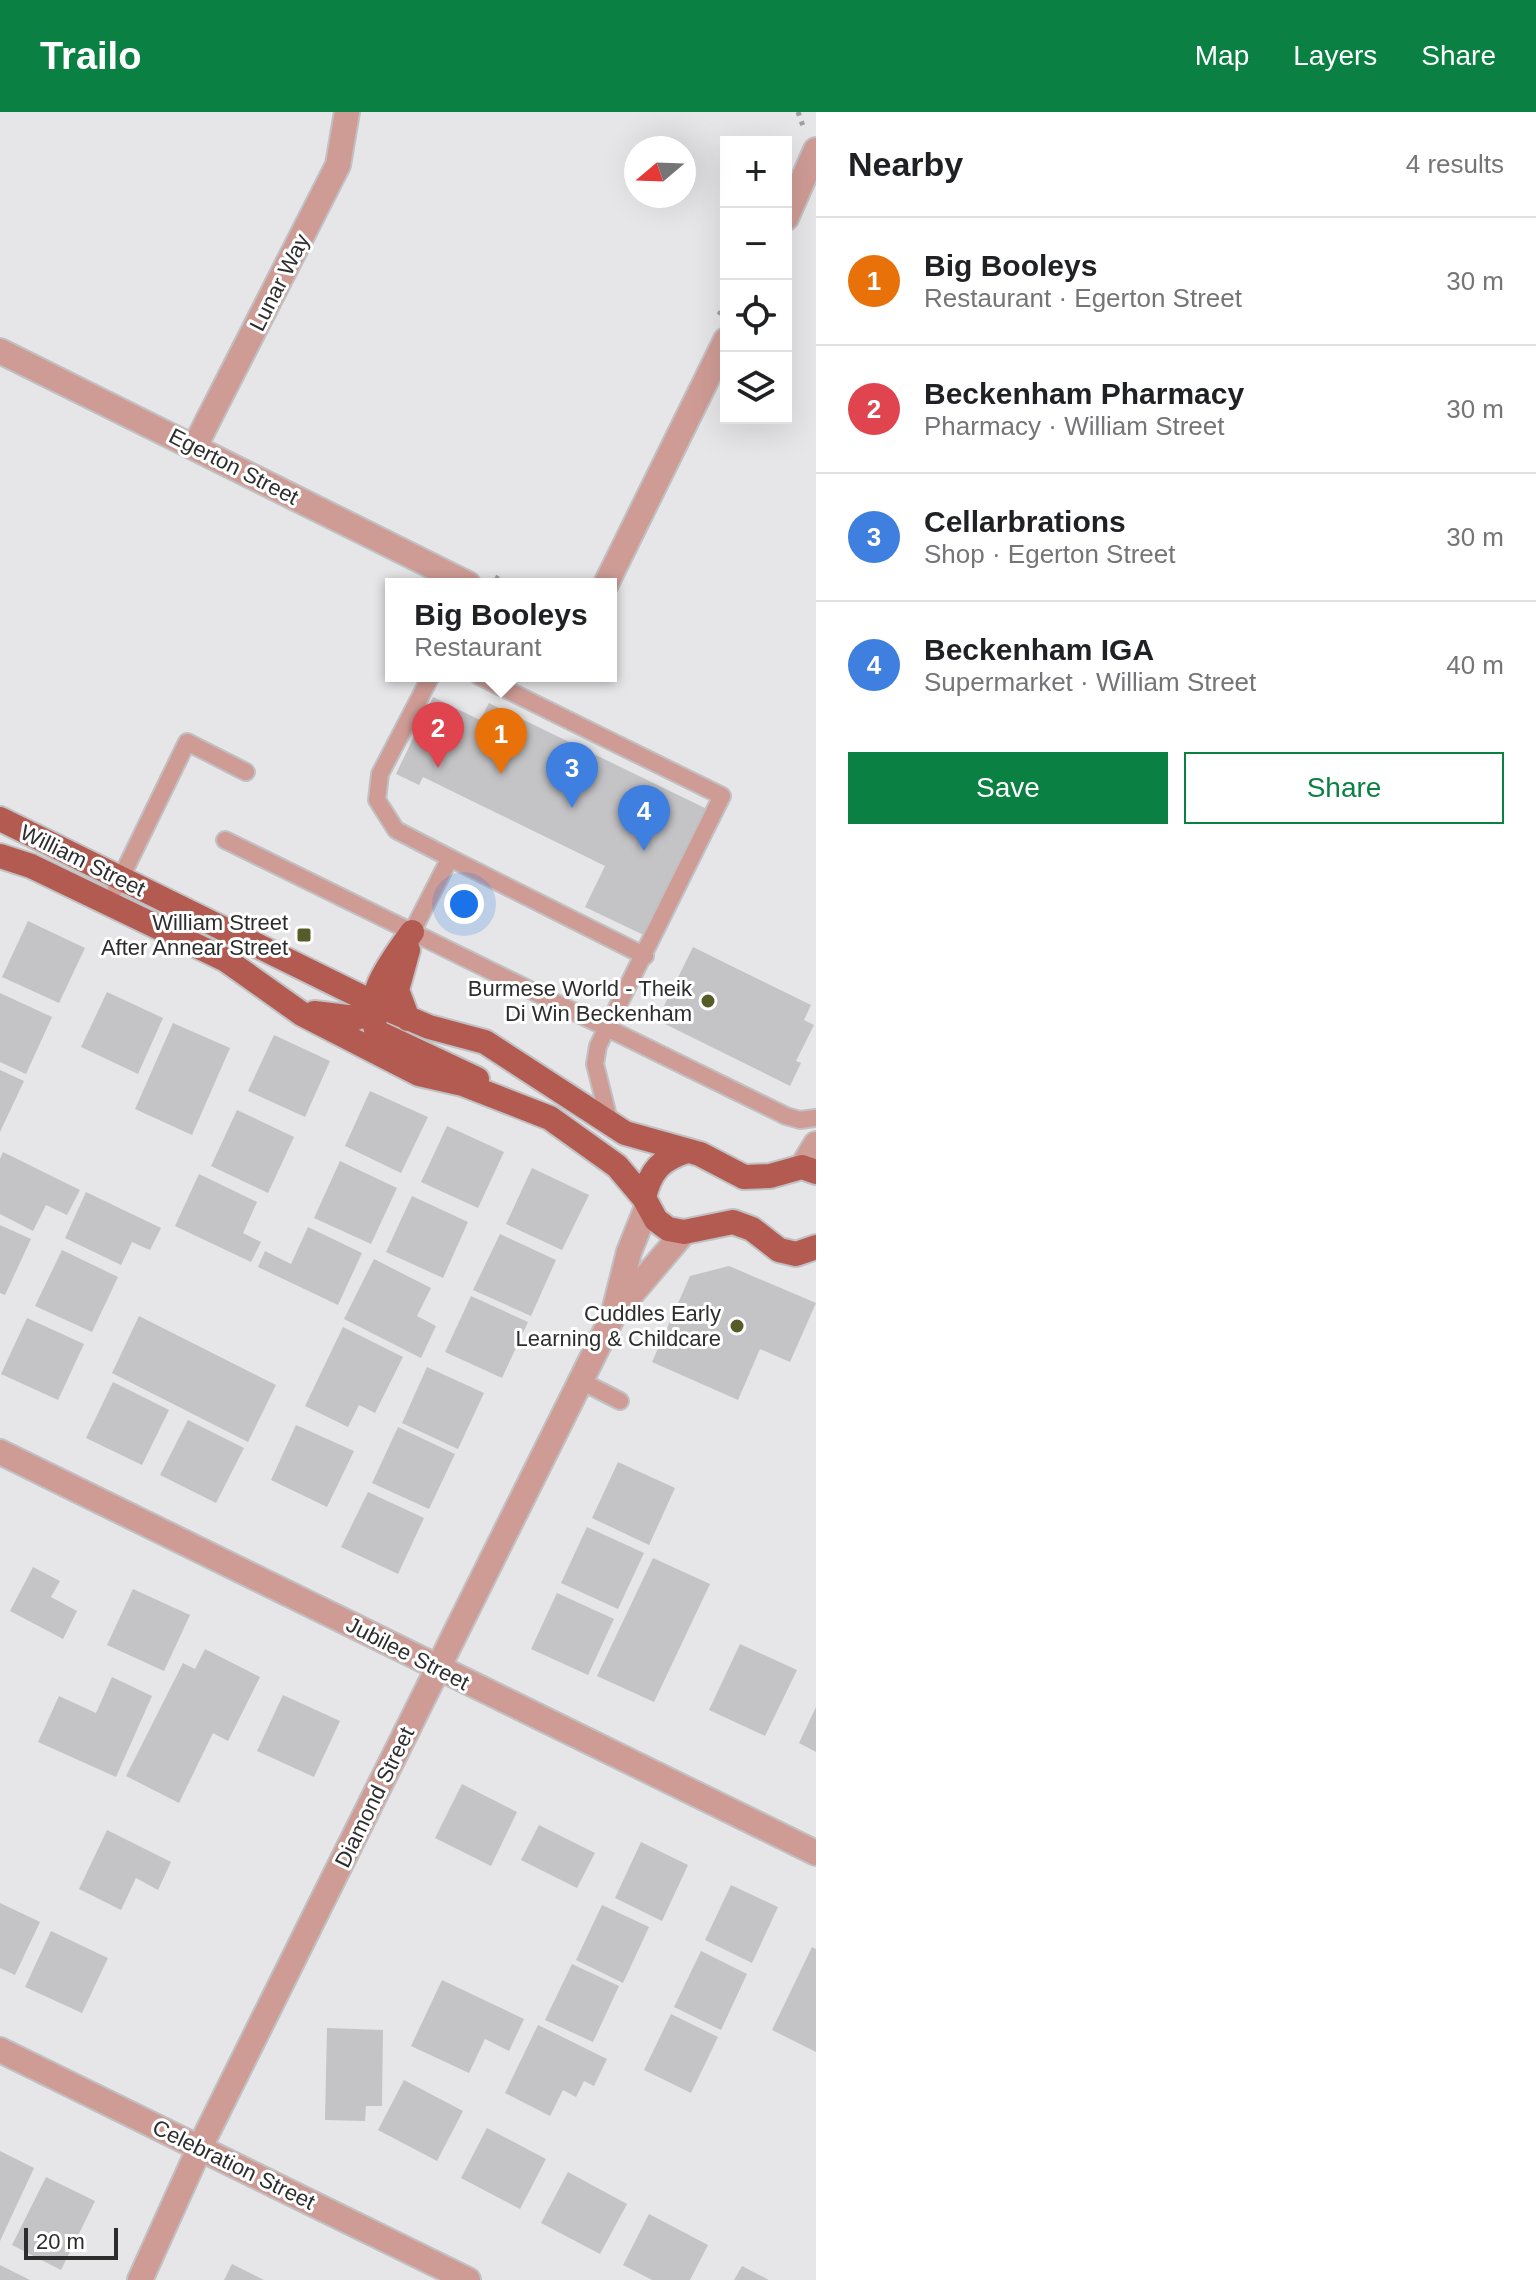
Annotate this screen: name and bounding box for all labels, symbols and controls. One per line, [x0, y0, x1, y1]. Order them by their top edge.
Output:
text: Trailo [40, 35, 141, 77]
text: Map [1195, 40, 1249, 71]
text: Layers [1293, 40, 1377, 71]
text: Share [1421, 40, 1496, 71]
north arrow [624, 136, 696, 208]
map controls [720, 136, 792, 424]
button: + [720, 136, 792, 208]
text: Nearby [848, 145, 963, 183]
text: 4 results [1406, 149, 1504, 179]
button: − [720, 208, 792, 280]
street label: Lunar Way [244, 230, 315, 335]
text: Big Booleys [924, 249, 1097, 282]
text: 1 [867, 266, 881, 296]
text: 30 m [1446, 266, 1504, 296]
button: locate [720, 280, 792, 352]
text: Restaurant · Egerton Street [924, 283, 1242, 313]
button: layers [720, 352, 792, 424]
text: Beckenham Pharmacy [924, 377, 1244, 410]
text: 2 [867, 394, 881, 424]
text: 30 m [1446, 394, 1504, 424]
text: Pharmacy · William Street [924, 411, 1225, 441]
street label: Egerton Street [165, 423, 303, 510]
text: Cellarbrations [924, 505, 1126, 538]
text: 3 [867, 522, 881, 552]
text: 30 m [1446, 522, 1504, 552]
text: Shop · Egerton Street [924, 539, 1175, 569]
popup [385, 578, 617, 682]
text: Big Booleys [414, 598, 588, 631]
text: Restaurant [414, 632, 542, 662]
text: Beckenham IGA [924, 633, 1154, 666]
text: 4 [867, 650, 881, 680]
text: 40 m [1446, 650, 1504, 680]
text: Supermarket · William Street [924, 667, 1256, 697]
pin: 2 [412, 702, 464, 768]
pin: 1 [475, 708, 527, 774]
pin: 3 [546, 742, 598, 808]
button: Save [848, 752, 1168, 824]
button: Share [1184, 752, 1504, 824]
pin: 4 [618, 785, 670, 851]
street label: William Street [16, 819, 149, 901]
your location [444, 884, 484, 924]
place label: William Street After Annear Street [101, 910, 288, 960]
marker: William Street After Annear Street [295, 926, 313, 944]
place label: Burmese World - Theik Di Win Beckenham [468, 976, 693, 1026]
marker: Burmese World - Theik Di Win Beckenham [699, 992, 717, 1010]
place label: Cuddles Early Learning & Childcare [516, 1301, 721, 1351]
marker: Cuddles Early Learning & Childcare [728, 1317, 746, 1335]
street label: Jubilee Street [342, 1612, 473, 1695]
street label: Diamond Street [330, 1723, 419, 1871]
street label: Celebration Street [149, 2114, 319, 2215]
scale bar [24, 2224, 118, 2260]
text: 20 m [36, 2229, 85, 2254]

